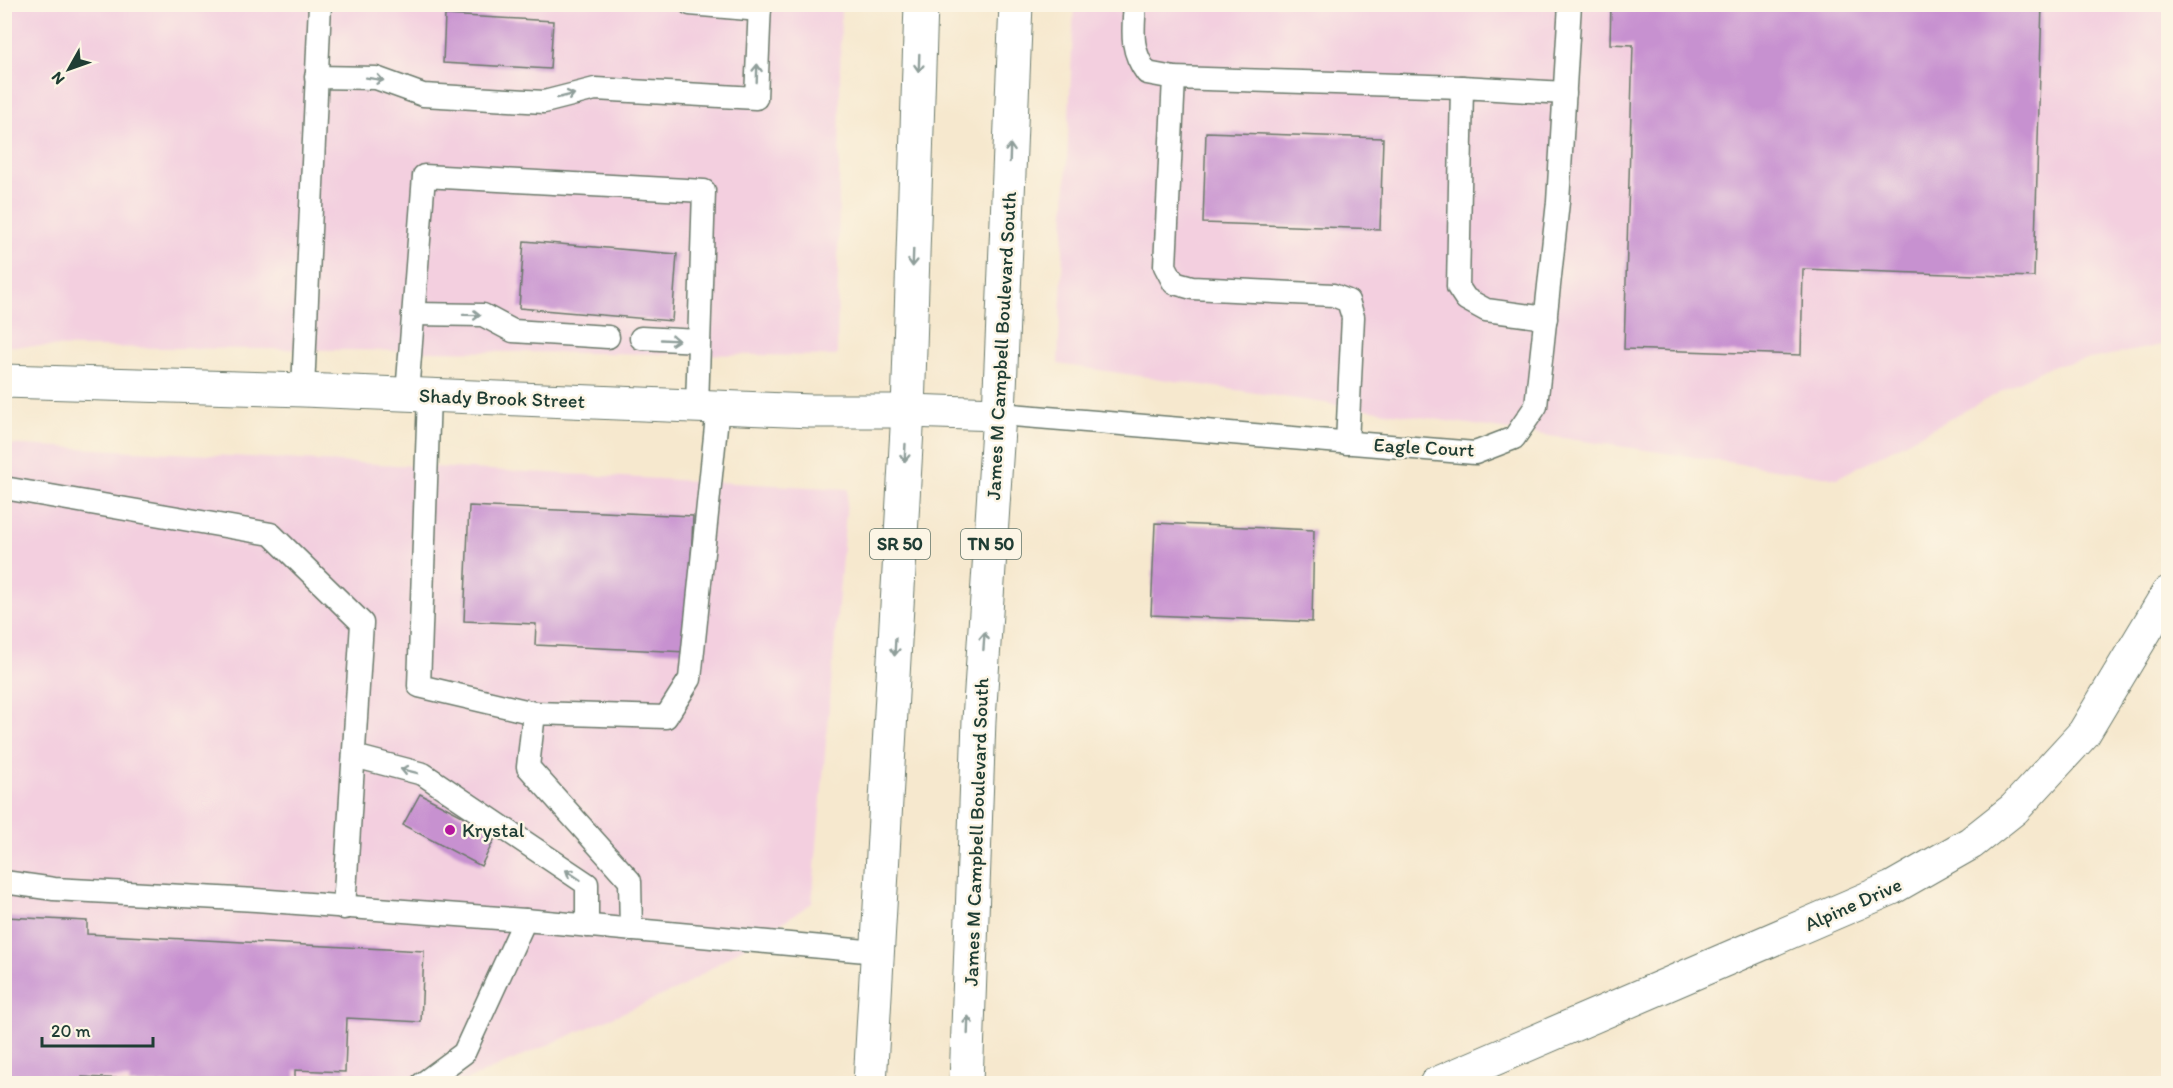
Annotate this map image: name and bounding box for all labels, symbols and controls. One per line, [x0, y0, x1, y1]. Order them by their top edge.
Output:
north arrow [39, 39, 99, 99]
one-way arrow [913, 52, 925, 72]
one-way arrow [751, 64, 763, 84]
text: N [47, 68, 69, 89]
one-way arrow [364, 74, 384, 85]
one-way arrow [556, 90, 575, 102]
one-way arrow [1004, 144, 1016, 164]
street label: James M Campbell Boulevard South [981, 191, 1021, 501]
one-way arrow [907, 247, 918, 267]
one-way arrow [461, 309, 481, 321]
one-way arrow [660, 334, 680, 345]
street label: Shady Brook Street [419, 383, 586, 413]
street label: Eagle Court [1373, 432, 1475, 462]
one-way arrow [900, 442, 911, 462]
road number: SR 50 [870, 529, 930, 559]
road number: TN 50 [961, 529, 1021, 559]
one-way arrow [979, 632, 990, 652]
one-way arrow [889, 637, 900, 657]
street label: James M Campbell Boulevard South [959, 677, 993, 987]
one-way arrow [400, 764, 419, 776]
place label: Krystal [462, 818, 525, 842]
marker: Krystal [443, 823, 457, 837]
one-way arrow [566, 869, 582, 881]
street label: Alpine Drive [1801, 872, 1905, 936]
scale bar [42, 1010, 153, 1048]
one-way arrow [962, 1016, 973, 1036]
text: 20 m [51, 1020, 91, 1042]

